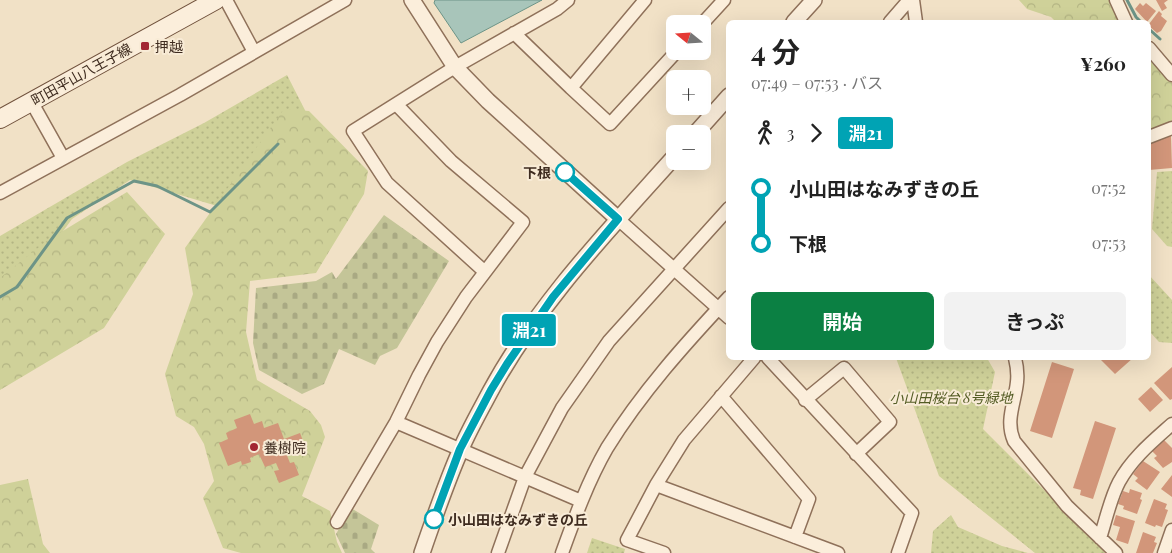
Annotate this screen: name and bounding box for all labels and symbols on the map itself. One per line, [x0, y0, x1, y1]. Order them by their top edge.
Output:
north arrow [666, 15, 711, 60]
place label: 押越 [155, 37, 183, 56]
street label: 町田平山八王子線 [27, 39, 135, 109]
marker: 押越 [139, 40, 151, 52]
marker: 下根 [555, 162, 575, 182]
place label: 下根 [523, 163, 551, 182]
line badge: 淵21 [500, 314, 558, 346]
park label: 小山田桜台 8号緑地 [889, 388, 1015, 407]
place label: 養樹院 [264, 438, 306, 457]
marker: 養樹院 [248, 441, 260, 453]
marker: 小山田はなみずきの丘 [424, 509, 444, 529]
place label: 小山田はなみずきの丘 [448, 510, 588, 529]

